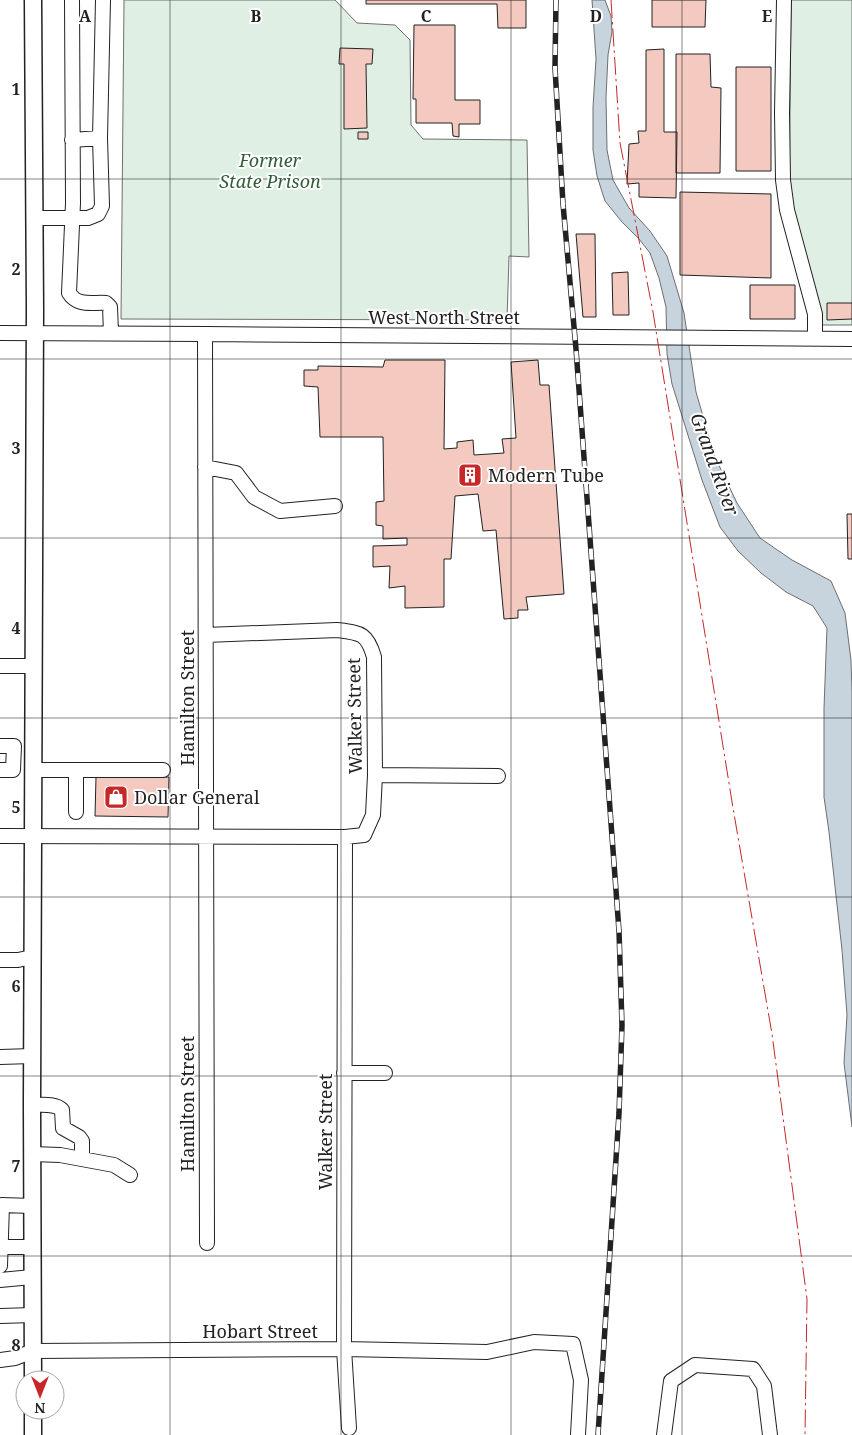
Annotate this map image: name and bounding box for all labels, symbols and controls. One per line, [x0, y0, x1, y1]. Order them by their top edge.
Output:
text: A [79, 5, 92, 27]
text: B [251, 5, 262, 27]
text: C [421, 5, 432, 27]
text: D [590, 5, 602, 27]
text: E [762, 5, 772, 27]
text: 1 [11, 78, 21, 100]
park label: Former State Prison [219, 148, 321, 193]
text: 2 [11, 258, 21, 280]
street label: West North Street [368, 305, 520, 329]
water label: Grand River [684, 409, 746, 519]
text: 3 [11, 437, 21, 459]
building icon: Modern Tube [457, 462, 483, 488]
place label: Modern Tube [488, 463, 604, 487]
text: 4 [11, 617, 21, 639]
street label: Hamilton Street [175, 630, 199, 766]
street label: Walker Street [341, 658, 367, 774]
shop icon: Dollar General [103, 784, 129, 810]
place label: Dollar General [134, 785, 260, 809]
text: 5 [11, 796, 21, 818]
text: 6 [11, 975, 21, 997]
street label: Hamilton Street [175, 1036, 199, 1172]
street label: Walker Street [313, 1074, 337, 1190]
text: 7 [11, 1155, 21, 1177]
street label: Hobart Street [202, 1319, 318, 1343]
text: 8 [11, 1334, 21, 1356]
north arrow [15, 1370, 65, 1420]
text: N [34, 1399, 46, 1418]

